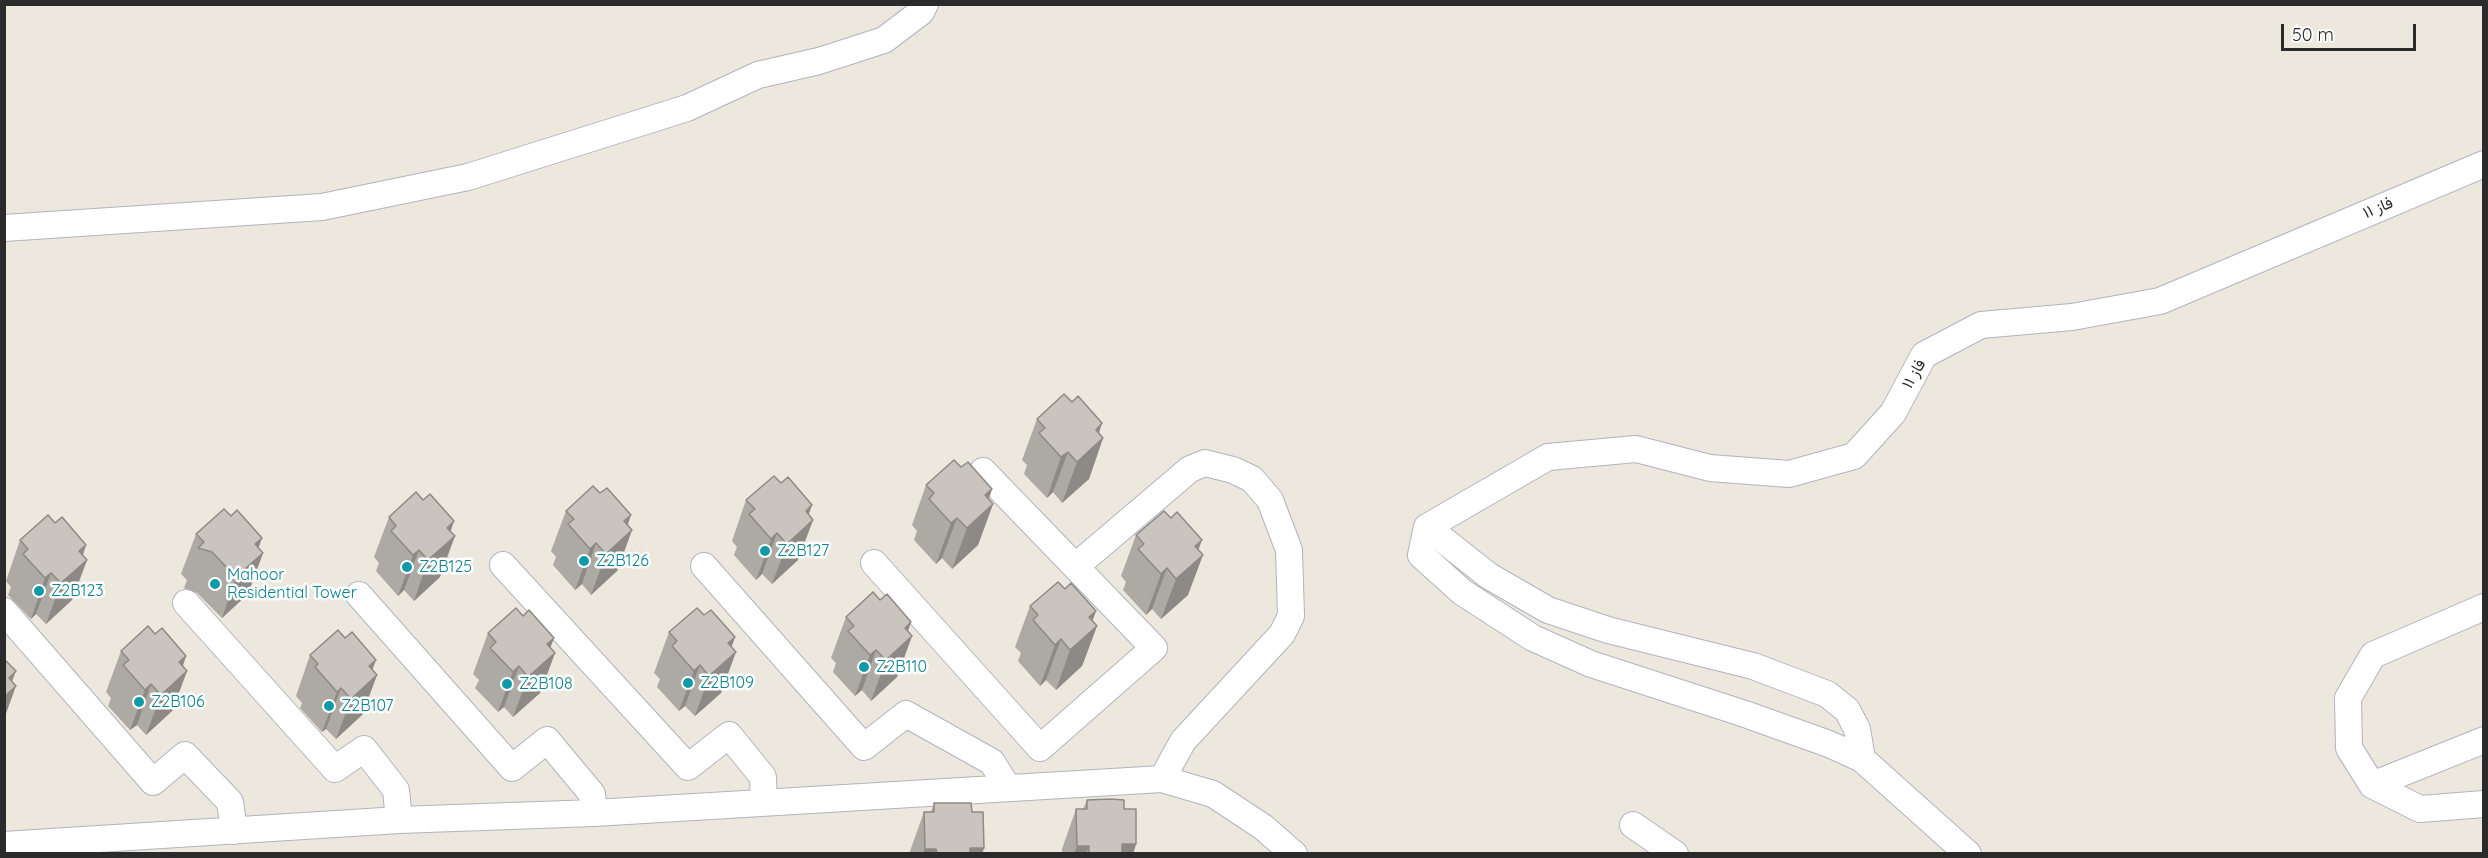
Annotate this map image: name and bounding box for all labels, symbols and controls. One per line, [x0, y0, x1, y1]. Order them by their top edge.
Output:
scale bar [2284, 12, 2419, 50]
text: 50 m [2292, 23, 2334, 46]
street label: فاز ۱۱ [2360, 193, 2396, 223]
street label: فاز ۱۱ [1898, 356, 1930, 392]
place label: Z2B127 [777, 541, 829, 561]
marker: Z2B127 [758, 544, 772, 558]
place label: Z2B126 [596, 551, 649, 571]
marker: Z2B126 [577, 554, 591, 568]
place label: Z2B125 [419, 557, 472, 577]
marker: Z2B125 [400, 560, 414, 574]
place label: Mahoor Residential Tower [227, 565, 357, 603]
marker: Mahoor Residential Tower [208, 577, 222, 591]
place label: Z2B123 [51, 581, 104, 601]
marker: Z2B123 [32, 584, 46, 598]
place label: Z2B110 [876, 657, 927, 677]
marker: Z2B110 [857, 660, 871, 674]
place label: Z2B109 [700, 673, 754, 693]
place label: Z2B108 [519, 674, 573, 694]
marker: Z2B109 [681, 676, 695, 690]
marker: Z2B108 [500, 677, 514, 691]
place label: Z2B106 [151, 692, 205, 712]
marker: Z2B106 [132, 695, 146, 709]
place label: Z2B107 [341, 696, 393, 716]
marker: Z2B107 [322, 699, 336, 713]

